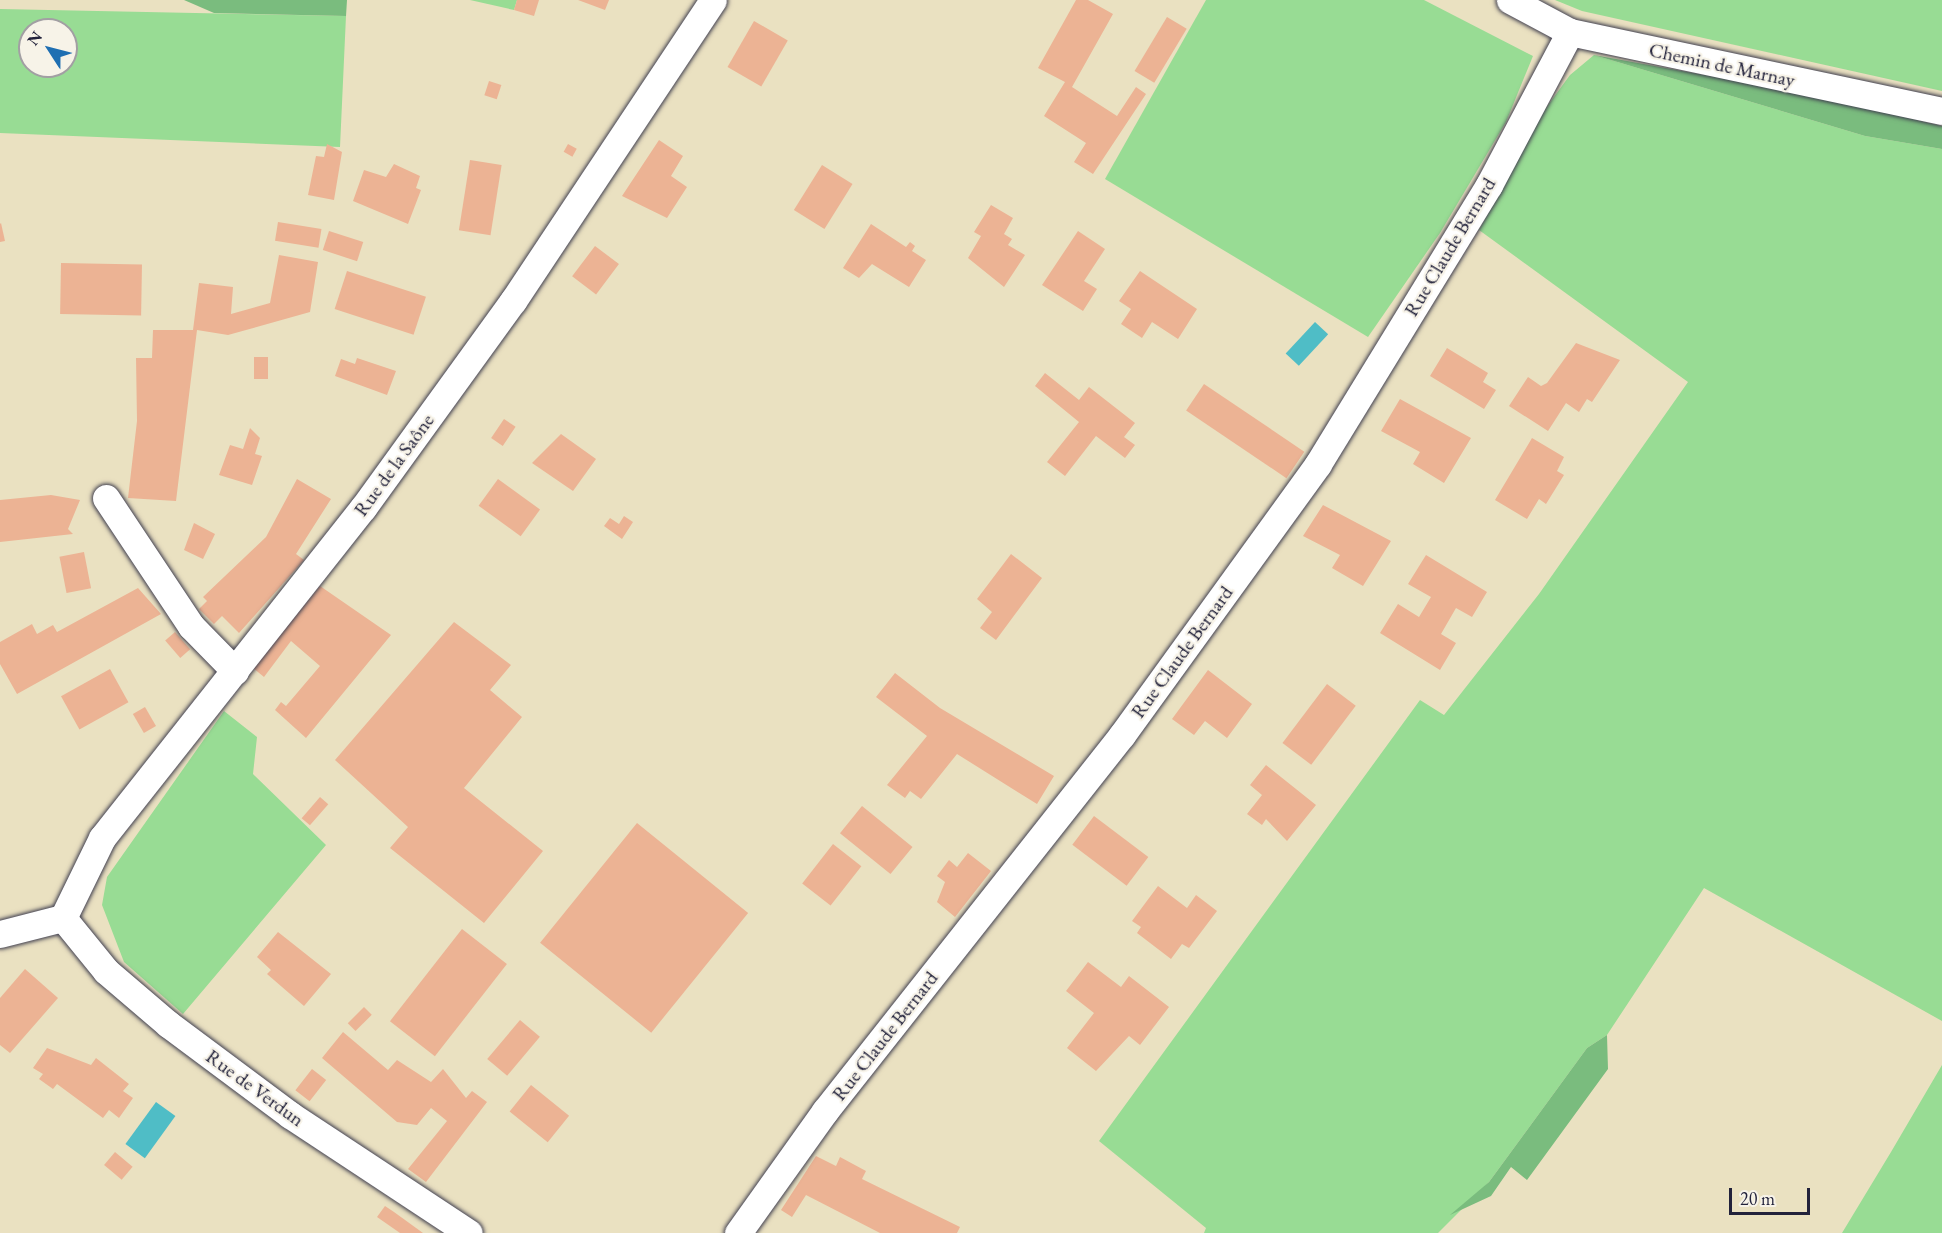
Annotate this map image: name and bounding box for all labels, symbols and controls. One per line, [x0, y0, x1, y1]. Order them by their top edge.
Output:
north arrow [18, 18, 78, 78]
text: N [22, 27, 47, 50]
street label: Chemin de Marnay [1647, 38, 1797, 92]
street label: Rue Claude Bernard [1399, 173, 1501, 321]
street label: Rue de la Saône [349, 409, 439, 521]
street label: Rue Claude Bernard [1126, 581, 1238, 723]
street label: Rue Claude Bernard [827, 967, 943, 1105]
street label: Rue de Verdun [201, 1044, 309, 1132]
scale bar [1732, 1176, 1813, 1214]
text: 20 m [1740, 1187, 1775, 1210]

